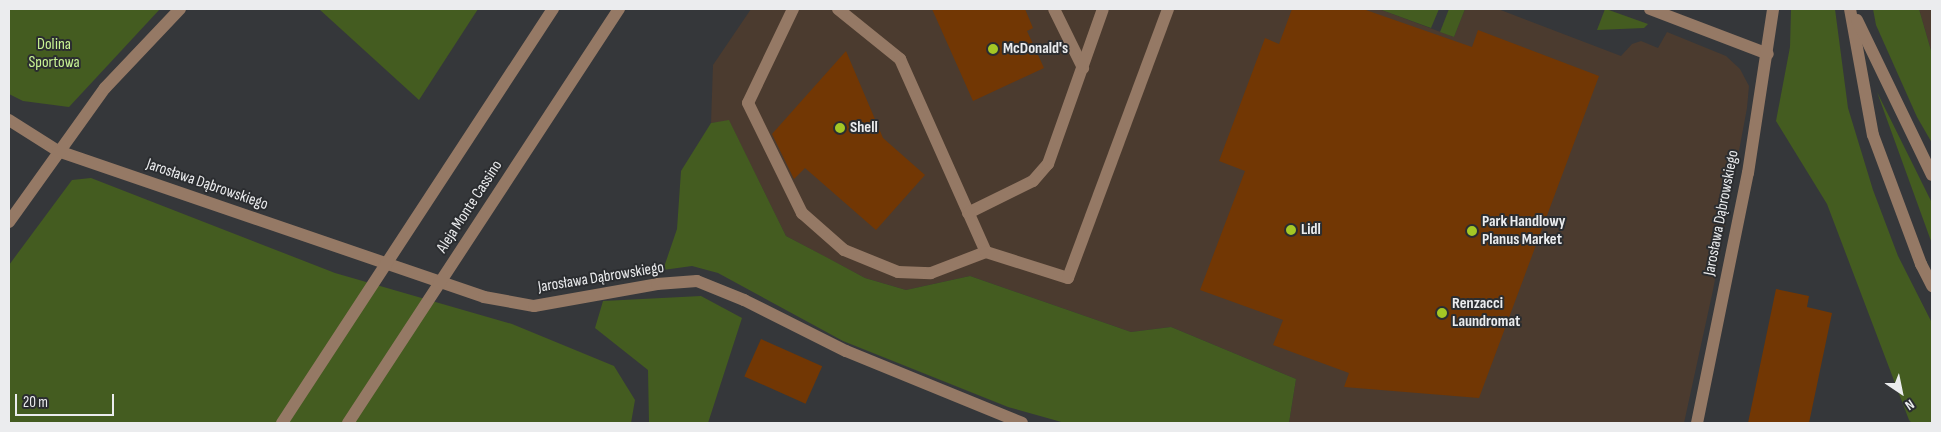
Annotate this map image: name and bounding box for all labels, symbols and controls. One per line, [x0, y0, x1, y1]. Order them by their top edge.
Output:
park label: Dolina Sportowa [28, 35, 80, 73]
place label: McDonald's [1003, 39, 1068, 59]
marker: McDonald's [987, 43, 999, 55]
place label: Shell [850, 118, 878, 138]
marker: Shell [834, 122, 846, 134]
street label: Jarosława Dąbrowskiego [1700, 149, 1744, 277]
street label: Jarosława Dąbrowskiego [144, 155, 270, 215]
street label: Aleja Monte Cassino [433, 157, 507, 257]
place label: Park Handlowy Planus Market [1482, 212, 1566, 250]
place label: Lidl [1301, 220, 1321, 240]
marker: Lidl [1285, 224, 1297, 236]
marker: Park Handlowy Planus Market [1466, 225, 1478, 237]
street label: Jarosława Dąbrowskiego [537, 259, 665, 297]
place label: Renzacci Laundromat [1452, 294, 1520, 332]
marker: Renzacci Laundromat [1436, 307, 1448, 319]
north arrow [1876, 367, 1926, 417]
scale bar [18, 384, 116, 416]
text: 20 m [23, 393, 48, 412]
text: N [1902, 396, 1918, 414]

